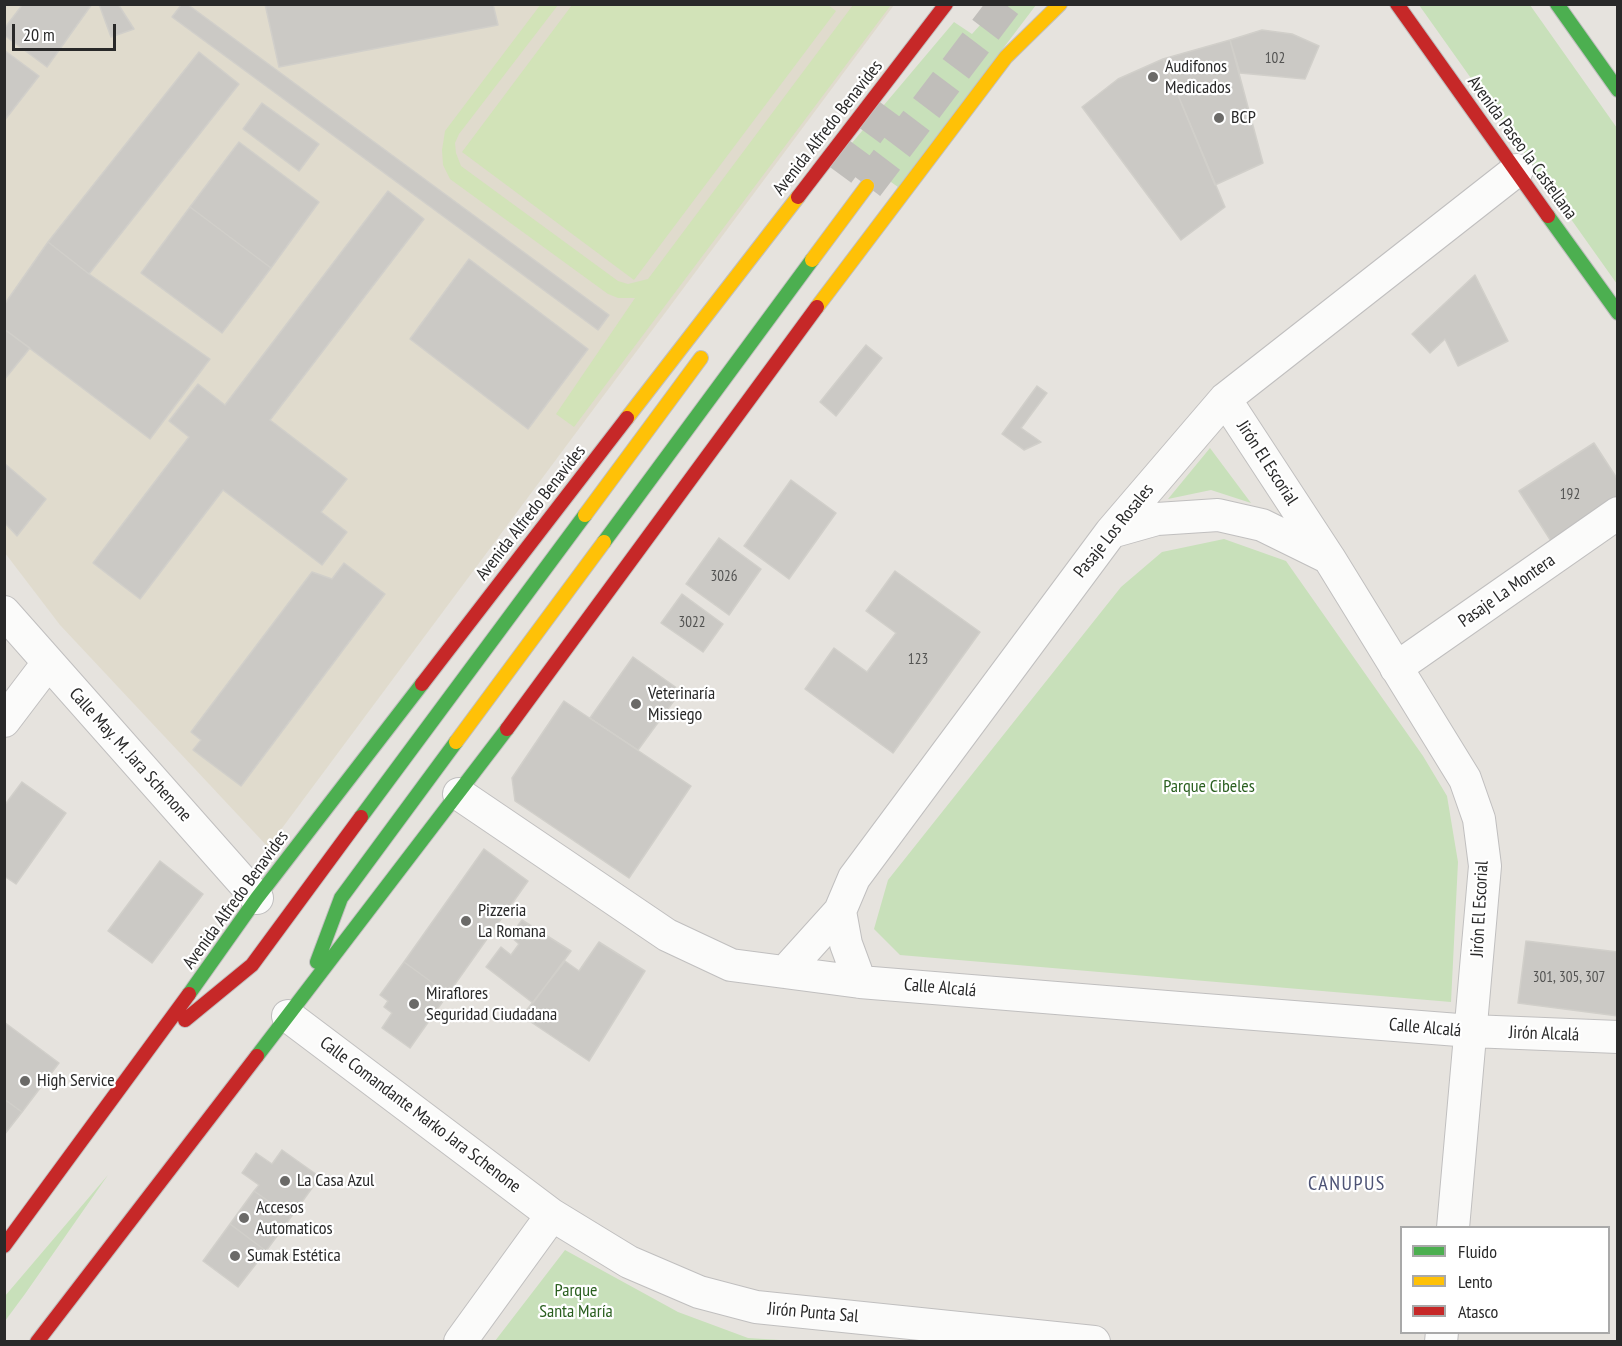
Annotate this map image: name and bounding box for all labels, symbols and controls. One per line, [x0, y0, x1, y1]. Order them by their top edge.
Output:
scale bar [15, 12, 118, 50]
text: 20 m [23, 23, 55, 46]
house number: 102 [1265, 50, 1285, 68]
street label: Avenida Alfredo Benavides [769, 56, 887, 200]
place label: Audifonos Medicados [1165, 56, 1231, 98]
marker: Audifonos Medicados [1146, 70, 1160, 84]
street label: Avenida Paseo la Castellana [1463, 72, 1581, 224]
place label: BCP [1231, 107, 1256, 129]
marker: BCP [1212, 111, 1226, 125]
street label: Jirón El Escorial [1232, 417, 1302, 509]
street label: Avenida Alfredo Benavides [472, 441, 590, 585]
street label: Pasaje Los Rosales [1070, 480, 1158, 582]
house number: 192 [1560, 486, 1580, 504]
street label: Pasaje La Montera [1455, 550, 1559, 632]
house number: 3026 [711, 568, 737, 586]
house number: 3022 [679, 614, 705, 632]
house number: 123 [908, 651, 928, 669]
place label: Veterinaría Missiego [648, 683, 715, 726]
street label: Calle May. M. Jara Schenone [64, 684, 196, 826]
marker: Veterinaría Missiego [629, 697, 643, 711]
park label: Parque Cibeles [1163, 776, 1255, 798]
street label: Avenida Alfredo Benavides [179, 827, 293, 973]
street label: Jirón El Escorial [1467, 860, 1493, 958]
place label: Pizzeria La Romana [478, 900, 546, 942]
marker: Pizzeria La Romana [459, 914, 473, 928]
house number: 301, 305, 307 [1533, 969, 1605, 987]
street label: Calle Alcalá [903, 974, 977, 1002]
place label: Miraflores Seguridad Ciudadana [426, 983, 557, 1026]
marker: Miraflores Seguridad Ciudadana [407, 997, 421, 1011]
street label: Calle Alcalá [1388, 1014, 1462, 1042]
street label: Jirón Alcalá [1508, 1022, 1580, 1046]
street label: Calle Comandante Marko Jara Schenone [315, 1032, 525, 1198]
place label: High Service [37, 1070, 115, 1092]
marker: High Service [18, 1074, 32, 1088]
place label: La Casa Azul [297, 1170, 374, 1192]
district label: CANUPUS [1308, 1172, 1386, 1196]
marker: La Casa Azul [278, 1174, 292, 1188]
place label: Accesos Automaticos [256, 1197, 333, 1240]
marker: Accesos Automaticos [237, 1211, 251, 1225]
legend [1400, 1226, 1610, 1334]
text: Fluido [1458, 1240, 1497, 1263]
place label: Sumak Estética [247, 1245, 341, 1267]
marker: Sumak Estética [228, 1249, 242, 1263]
text: Lento [1458, 1270, 1493, 1293]
park label: Parque Santa María [539, 1280, 613, 1322]
street label: Jirón Punta Sal [767, 1298, 859, 1328]
text: Atasco [1458, 1300, 1498, 1323]

